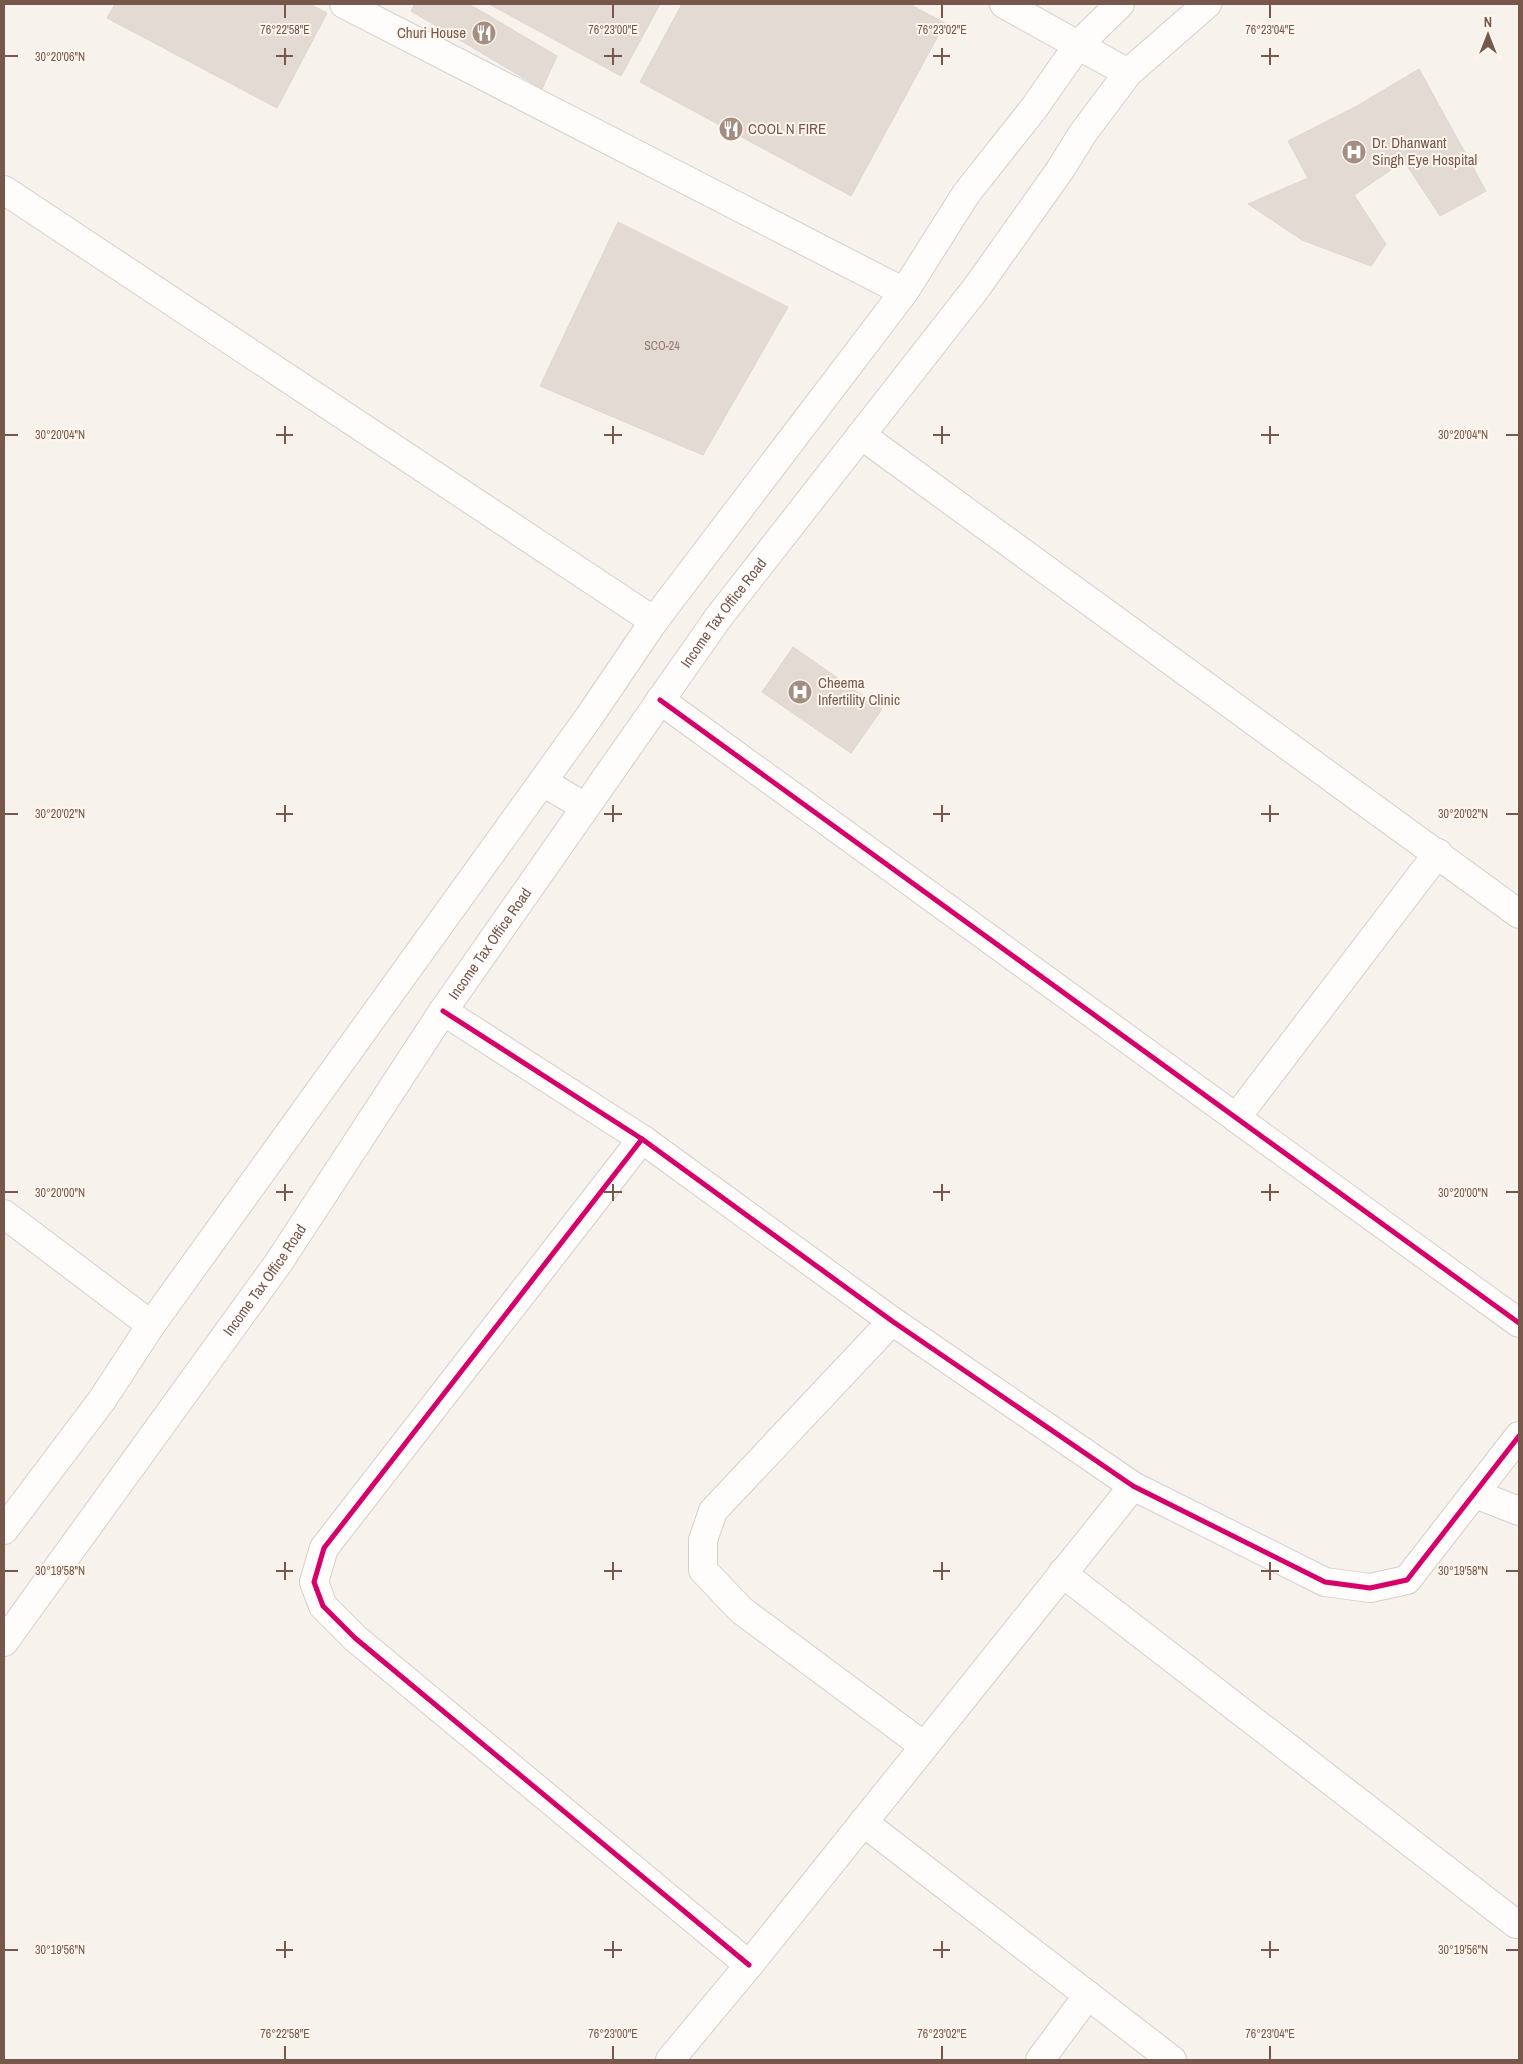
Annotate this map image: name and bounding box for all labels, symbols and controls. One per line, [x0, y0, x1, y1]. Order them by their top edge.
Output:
north arrow [1463, 10, 1513, 60]
text: N [1484, 13, 1492, 31]
restaurant icon: Churi House [471, 20, 497, 46]
text: 76°22'58"E [260, 22, 310, 38]
place label: Churi House [397, 22, 466, 43]
text: 76°23'00"E [588, 22, 638, 38]
text: 76°23'02"E [917, 22, 967, 38]
text: 76°23'04"E [1245, 22, 1295, 38]
text: 30°20'06"N [35, 49, 85, 65]
restaurant icon: COOL N FIRE [718, 116, 744, 142]
place label: COOL N FIRE [748, 118, 826, 139]
place label: Dr. Dhanwant Singh Eye Hospital [1372, 132, 1477, 170]
hospital icon: Dr. Dhanwant Singh Eye Hospital [1341, 139, 1367, 165]
house number: SCO-24 [644, 338, 680, 354]
text: 30°20'04"N [35, 427, 85, 443]
text: 30°20'04"N [1438, 427, 1488, 443]
street label: Income Tax Office Road [675, 553, 771, 672]
place label: Cheema Infertility Clinic [818, 672, 900, 710]
hospital icon: Cheema Infertility Clinic [787, 679, 813, 705]
text: 30°20'02"N [35, 806, 85, 822]
text: 30°20'02"N [1438, 806, 1488, 822]
street label: Income Tax Office Road [443, 883, 536, 1003]
text: 30°20'00"N [35, 1185, 85, 1201]
text: 30°20'00"N [1438, 1185, 1488, 1201]
street label: Income Tax Office Road [218, 1220, 311, 1340]
text: 30°19'58"N [35, 1563, 85, 1579]
text: 30°19'58"N [1438, 1563, 1488, 1579]
text: 30°19'56"N [35, 1942, 85, 1958]
text: 30°19'56"N [1438, 1942, 1488, 1958]
text: 76°22'58"E [260, 2026, 310, 2042]
text: 76°23'00"E [588, 2026, 638, 2042]
text: 76°23'02"E [917, 2026, 967, 2042]
text: 76°23'04"E [1245, 2026, 1295, 2042]

